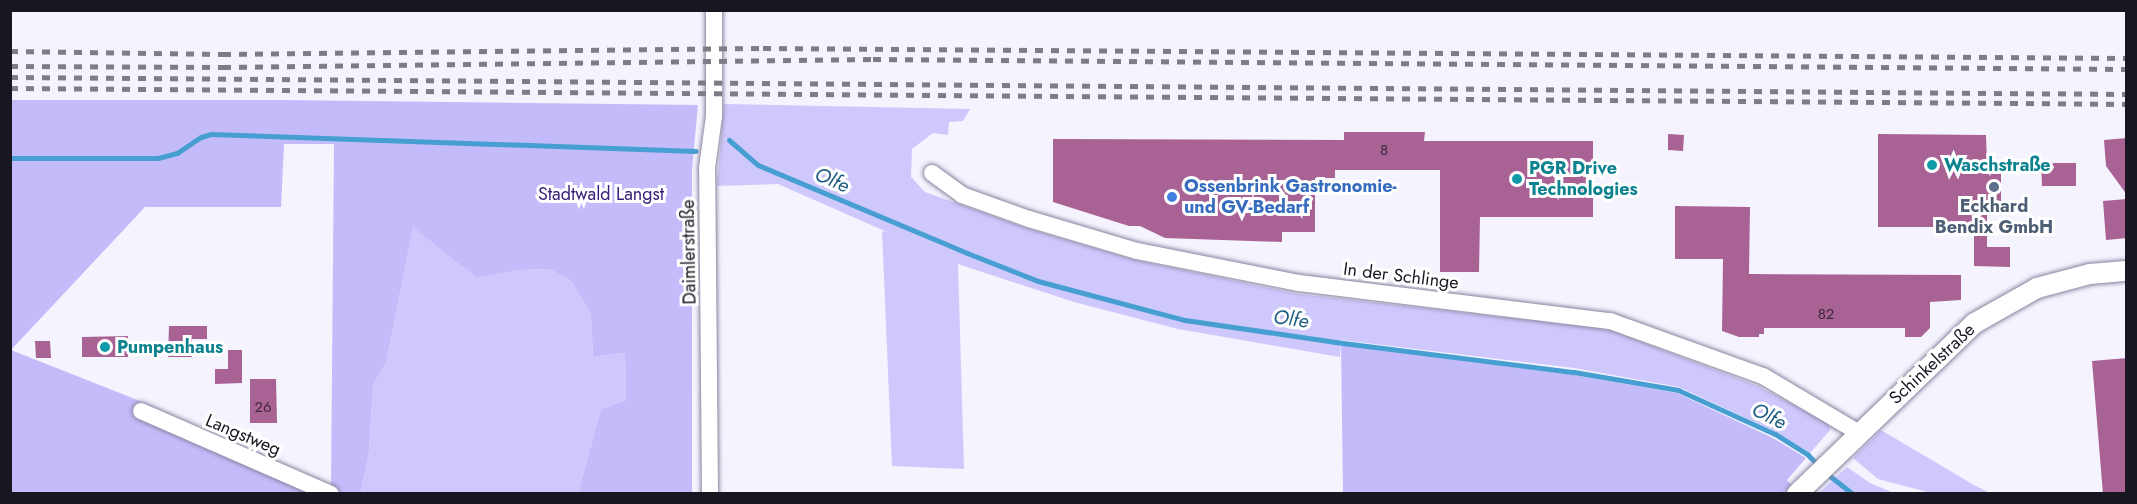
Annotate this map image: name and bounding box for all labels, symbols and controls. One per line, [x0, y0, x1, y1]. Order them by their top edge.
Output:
house number: 8 [1380, 142, 1388, 160]
place label: Waschstraße [1944, 154, 2051, 176]
place label: PGR Drive Technologies [1529, 158, 1638, 201]
marker: Waschstraße [1925, 158, 1939, 172]
water label: Olfe [811, 162, 853, 198]
marker: PGR Drive Technologies [1510, 172, 1524, 186]
place label: Ossenbrink Gastronomie- und GV-Bedarf [1184, 176, 1397, 219]
marker: Eckhard Bendix GmbH [1987, 180, 2001, 194]
park label: Stadtwald Langst [538, 183, 664, 205]
marker: Ossenbrink Gastronomie- und GV-Bedarf [1165, 190, 1179, 204]
place label: Eckhard Bendix GmbH [1935, 196, 2053, 238]
street label: Daimlerstraße [677, 199, 701, 305]
street label: In der Schlinge [1342, 258, 1460, 294]
water label: Olfe [1272, 305, 1310, 333]
house number: 82 [1818, 306, 1834, 324]
street label: Schinkelstraße [1885, 319, 1979, 409]
place label: Pumpenhaus [117, 336, 223, 358]
marker: Pumpenhaus [98, 340, 112, 354]
water label: Olfe [1748, 397, 1790, 435]
house number: 26 [254, 399, 272, 417]
street label: Langstweg [202, 410, 284, 460]

